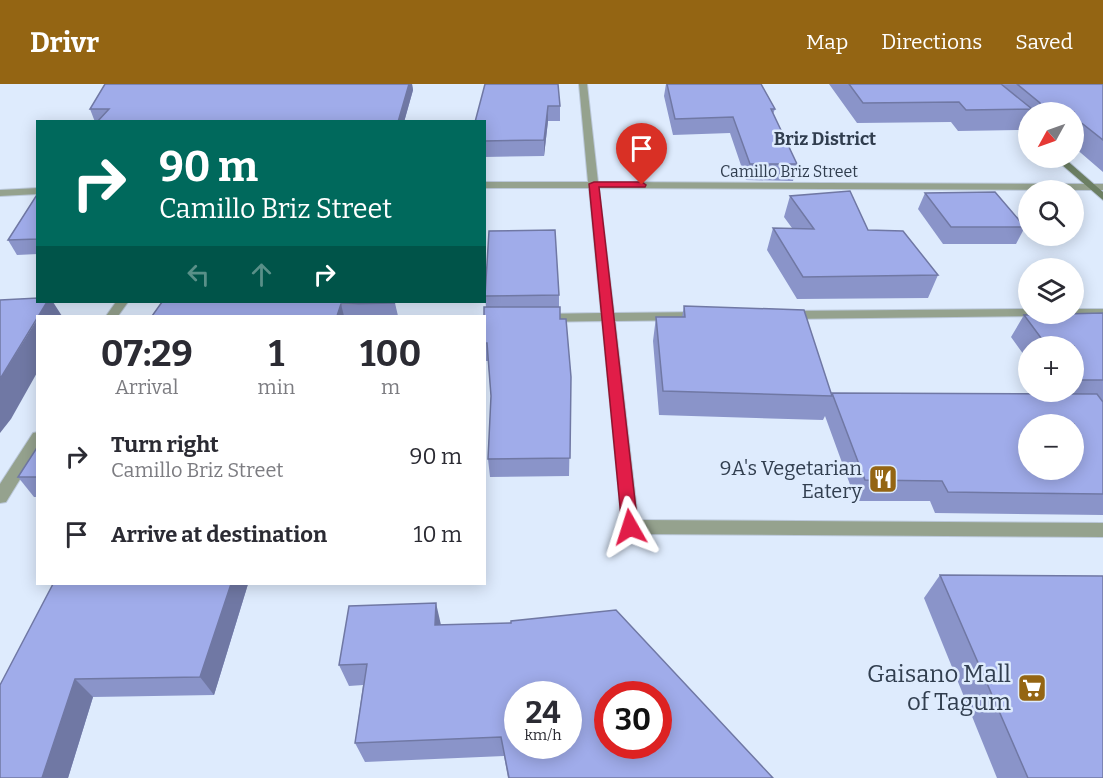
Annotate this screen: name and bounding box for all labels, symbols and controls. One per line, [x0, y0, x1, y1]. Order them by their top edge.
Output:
text: Drivr [30, 26, 99, 59]
text: Map [806, 29, 848, 55]
text: Directions [881, 29, 982, 55]
text: Saved [1015, 29, 1073, 55]
north arrow [1018, 102, 1084, 168]
map controls [1018, 102, 1084, 480]
pin [616, 123, 667, 185]
district label: Briz District [774, 128, 876, 150]
icon: arrive [625, 132, 658, 165]
text: 90 m [159, 142, 258, 192]
icon: right [60, 144, 138, 222]
street label: Camillo Briz Street [720, 162, 858, 181]
button: search [1018, 180, 1084, 246]
text: Camillo Briz Street [159, 193, 392, 225]
icon: left [182, 258, 215, 291]
icon: ahead [245, 258, 278, 291]
icon: right [308, 258, 341, 291]
button: layers [1018, 258, 1084, 324]
text: 07:29 [101, 332, 193, 376]
text: 1 [269, 332, 284, 376]
text: 100 [360, 332, 421, 376]
button: + [1018, 336, 1084, 402]
text: Arrival [115, 375, 178, 399]
text: min [258, 375, 295, 399]
text: m [381, 375, 400, 399]
button: − [1018, 414, 1084, 480]
text: Turn right [111, 431, 219, 458]
icon: right [60, 440, 93, 473]
text: 90 m [410, 443, 462, 470]
place label: 9A's Vegetarian Eatery [720, 456, 862, 503]
text: Camillo Briz Street [111, 458, 284, 482]
restaurant icon: 9A's Vegetarian Eatery [867, 463, 899, 495]
position arrow [598, 495, 662, 559]
icon: arrive [60, 518, 93, 551]
text: Arrive at destination [111, 521, 327, 548]
text: 10 m [414, 521, 462, 548]
place label: Gaisano Mall of Tagum [867, 660, 1011, 716]
supermarket icon: Gaisano Mall of Tagum [1016, 672, 1048, 704]
speed limit sign: 30 [594, 681, 672, 759]
text: 24 [525, 695, 561, 731]
text: km/h [524, 726, 562, 744]

